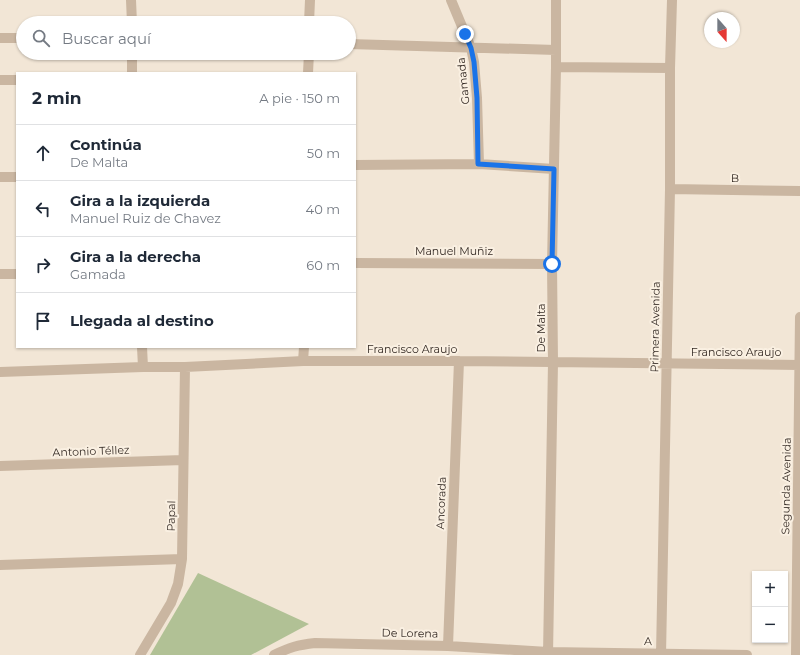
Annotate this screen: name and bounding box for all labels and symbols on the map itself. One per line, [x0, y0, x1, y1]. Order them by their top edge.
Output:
north arrow [704, 12, 740, 48]
route end [456, 25, 474, 43]
street label: Gamada [454, 57, 472, 105]
street label: B [731, 171, 739, 185]
street label: Manuel Muñiz [415, 244, 493, 258]
route start [543, 255, 561, 273]
street label: Primera Avenida [647, 281, 663, 373]
street label: De Malta [534, 303, 548, 353]
street label: Francisco Araujo [367, 342, 457, 356]
street label: Francisco Araujo [691, 345, 781, 359]
street label: Segunda Avenida [778, 437, 794, 535]
street label: Antonio Téllez [52, 443, 130, 459]
street label: Ancorada [433, 476, 449, 530]
street label: Papal [164, 500, 178, 532]
street label: De Lorena [382, 626, 438, 640]
street label: A [644, 634, 652, 648]

